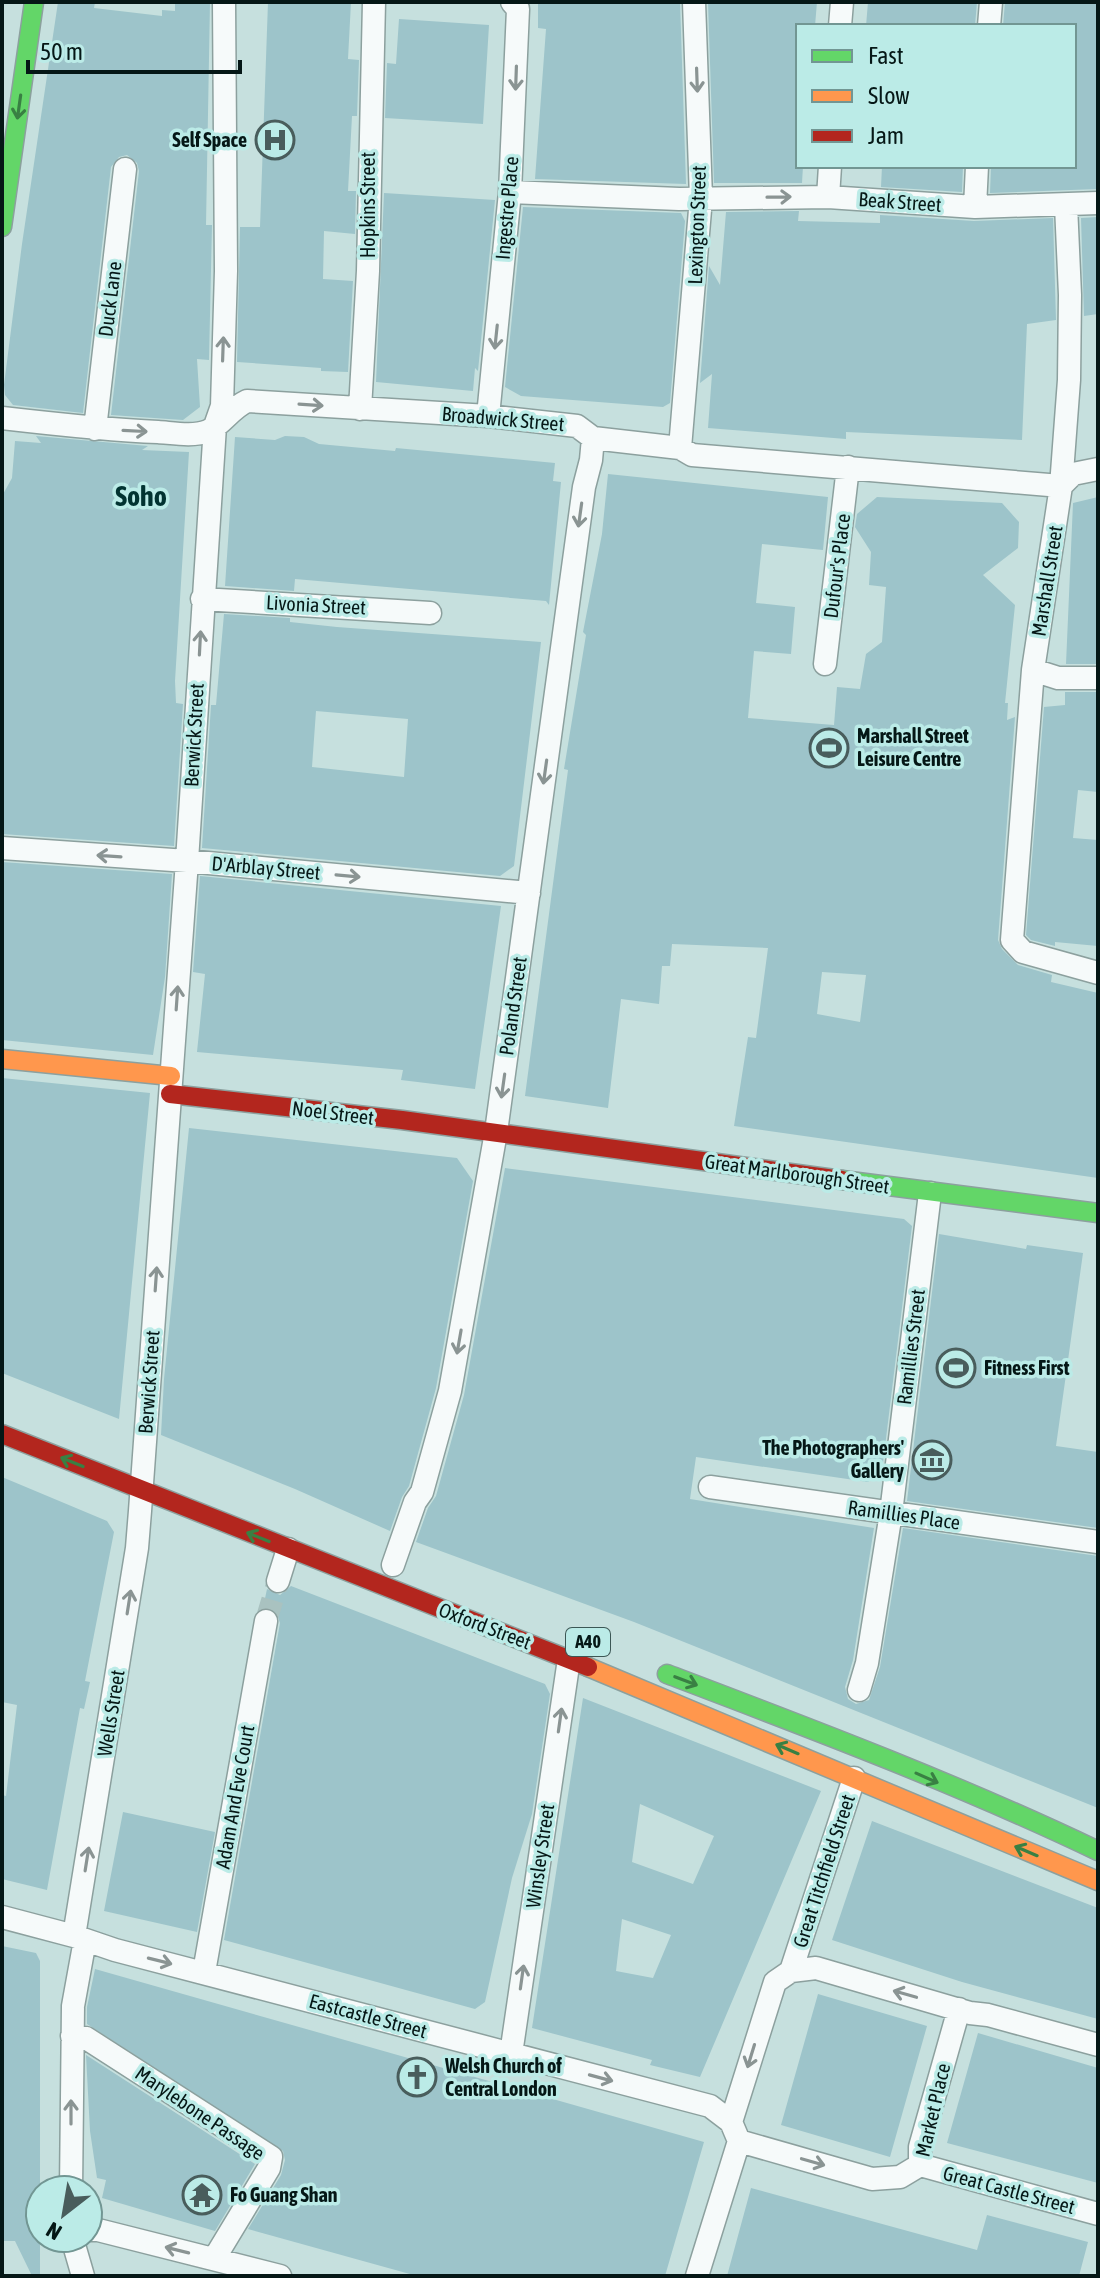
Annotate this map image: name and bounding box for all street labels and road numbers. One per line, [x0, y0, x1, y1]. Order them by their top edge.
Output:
street label: Hopkins Street [356, 151, 379, 258]
street label: Ingestre Place [491, 155, 522, 261]
street label: Lexington Street [683, 165, 710, 285]
street label: Beak Street [858, 187, 943, 216]
street label: Duck Lane [93, 260, 126, 338]
street label: Broadwick Street [441, 402, 566, 435]
street label: Dufour's Place [819, 512, 854, 620]
street label: Marshall Street [1026, 524, 1067, 638]
street label: Livonia Street [265, 590, 367, 619]
street label: Berwick Street [179, 682, 208, 787]
street label: D'Arblay Street [211, 851, 322, 884]
street label: Poland Street [494, 955, 531, 1057]
street label: Noel Street [291, 1096, 375, 1129]
street label: Great Marlborough Street [703, 1149, 891, 1198]
street label: Ramillies Street [892, 1288, 929, 1406]
street label: Berwick Street [133, 1329, 164, 1435]
street label: Ramillies Place [846, 1495, 962, 1534]
street label: Oxford Street [436, 1597, 535, 1654]
road number: A40 [566, 1628, 610, 1656]
street label: Wells Street [92, 1668, 129, 1758]
street label: Adam And Eve Court [211, 1723, 258, 1870]
street label: Great Titchfield Street [788, 1791, 859, 1950]
street label: Winsley Street [521, 1802, 558, 1909]
street label: Eastcastle Street [307, 1989, 430, 2042]
street label: Marylebone Passage [131, 2061, 269, 2164]
street label: Market Place [911, 2061, 954, 2159]
street label: Great Castle Street [941, 2161, 1078, 2218]

